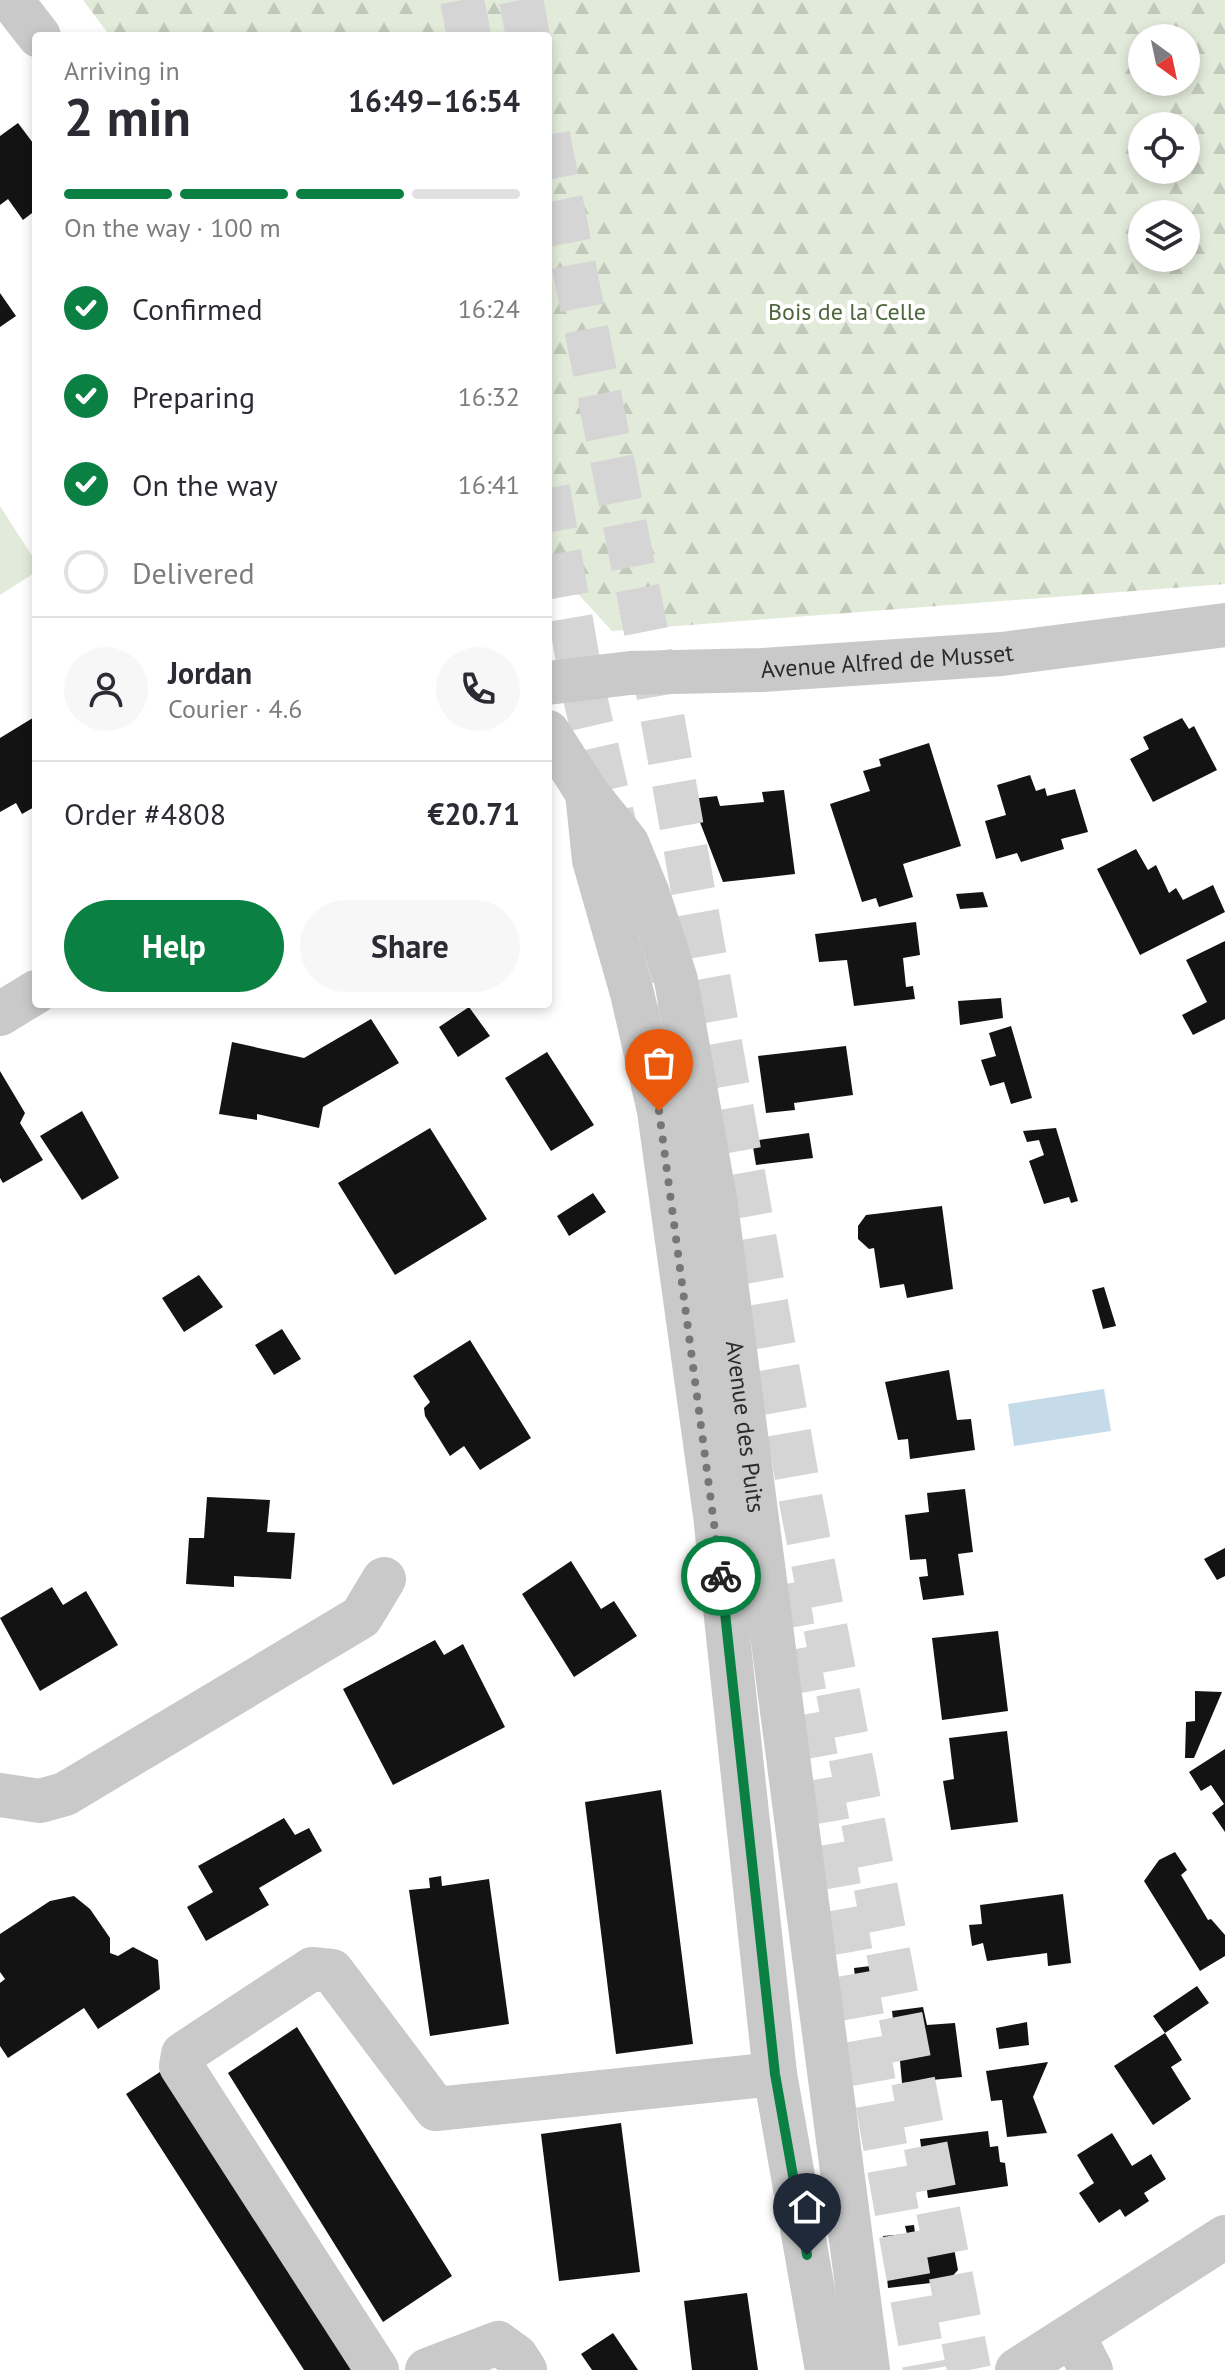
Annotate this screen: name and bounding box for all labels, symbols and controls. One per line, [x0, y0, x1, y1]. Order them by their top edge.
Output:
north arrow [1128, 24, 1200, 96]
map controls [1128, 24, 1200, 272]
text: Arriving in [64, 54, 180, 87]
text: 16:49–16:54 [348, 81, 520, 120]
text: 2 min [64, 83, 191, 150]
button: locate [1128, 112, 1200, 184]
button: layers [1128, 200, 1200, 272]
text: On the way · 100 m [64, 211, 281, 244]
icon: check [64, 286, 108, 330]
text: Confirmed [132, 289, 263, 328]
text: 16:24 [458, 292, 520, 325]
park label: Bois de la Celle [768, 296, 926, 327]
icon: check [64, 374, 108, 418]
text: Preparing [132, 377, 255, 416]
text: 16:32 [458, 380, 520, 413]
icon: check [64, 462, 108, 506]
text: On the way [132, 465, 278, 504]
text: 16:41 [458, 468, 520, 501]
text: Delivered [132, 553, 255, 592]
street label: Avenue Alfred de Musset [760, 637, 1015, 685]
button: person [64, 647, 148, 731]
button: phone [436, 647, 520, 731]
text: Jordan [168, 653, 252, 692]
text: Courier · 4.6 [168, 692, 302, 725]
text: Order #4808 [64, 794, 226, 833]
text: €20.71 [428, 794, 520, 833]
button: Help [64, 900, 284, 992]
button: Share [300, 900, 520, 992]
pin [625, 1029, 693, 1111]
icon: bag [637, 1041, 681, 1085]
street label: Avenue des Puits [719, 1339, 772, 1514]
courier [681, 1536, 761, 1616]
icon: bike [699, 1554, 743, 1598]
pin [773, 2173, 841, 2255]
icon: home [785, 2185, 829, 2229]

